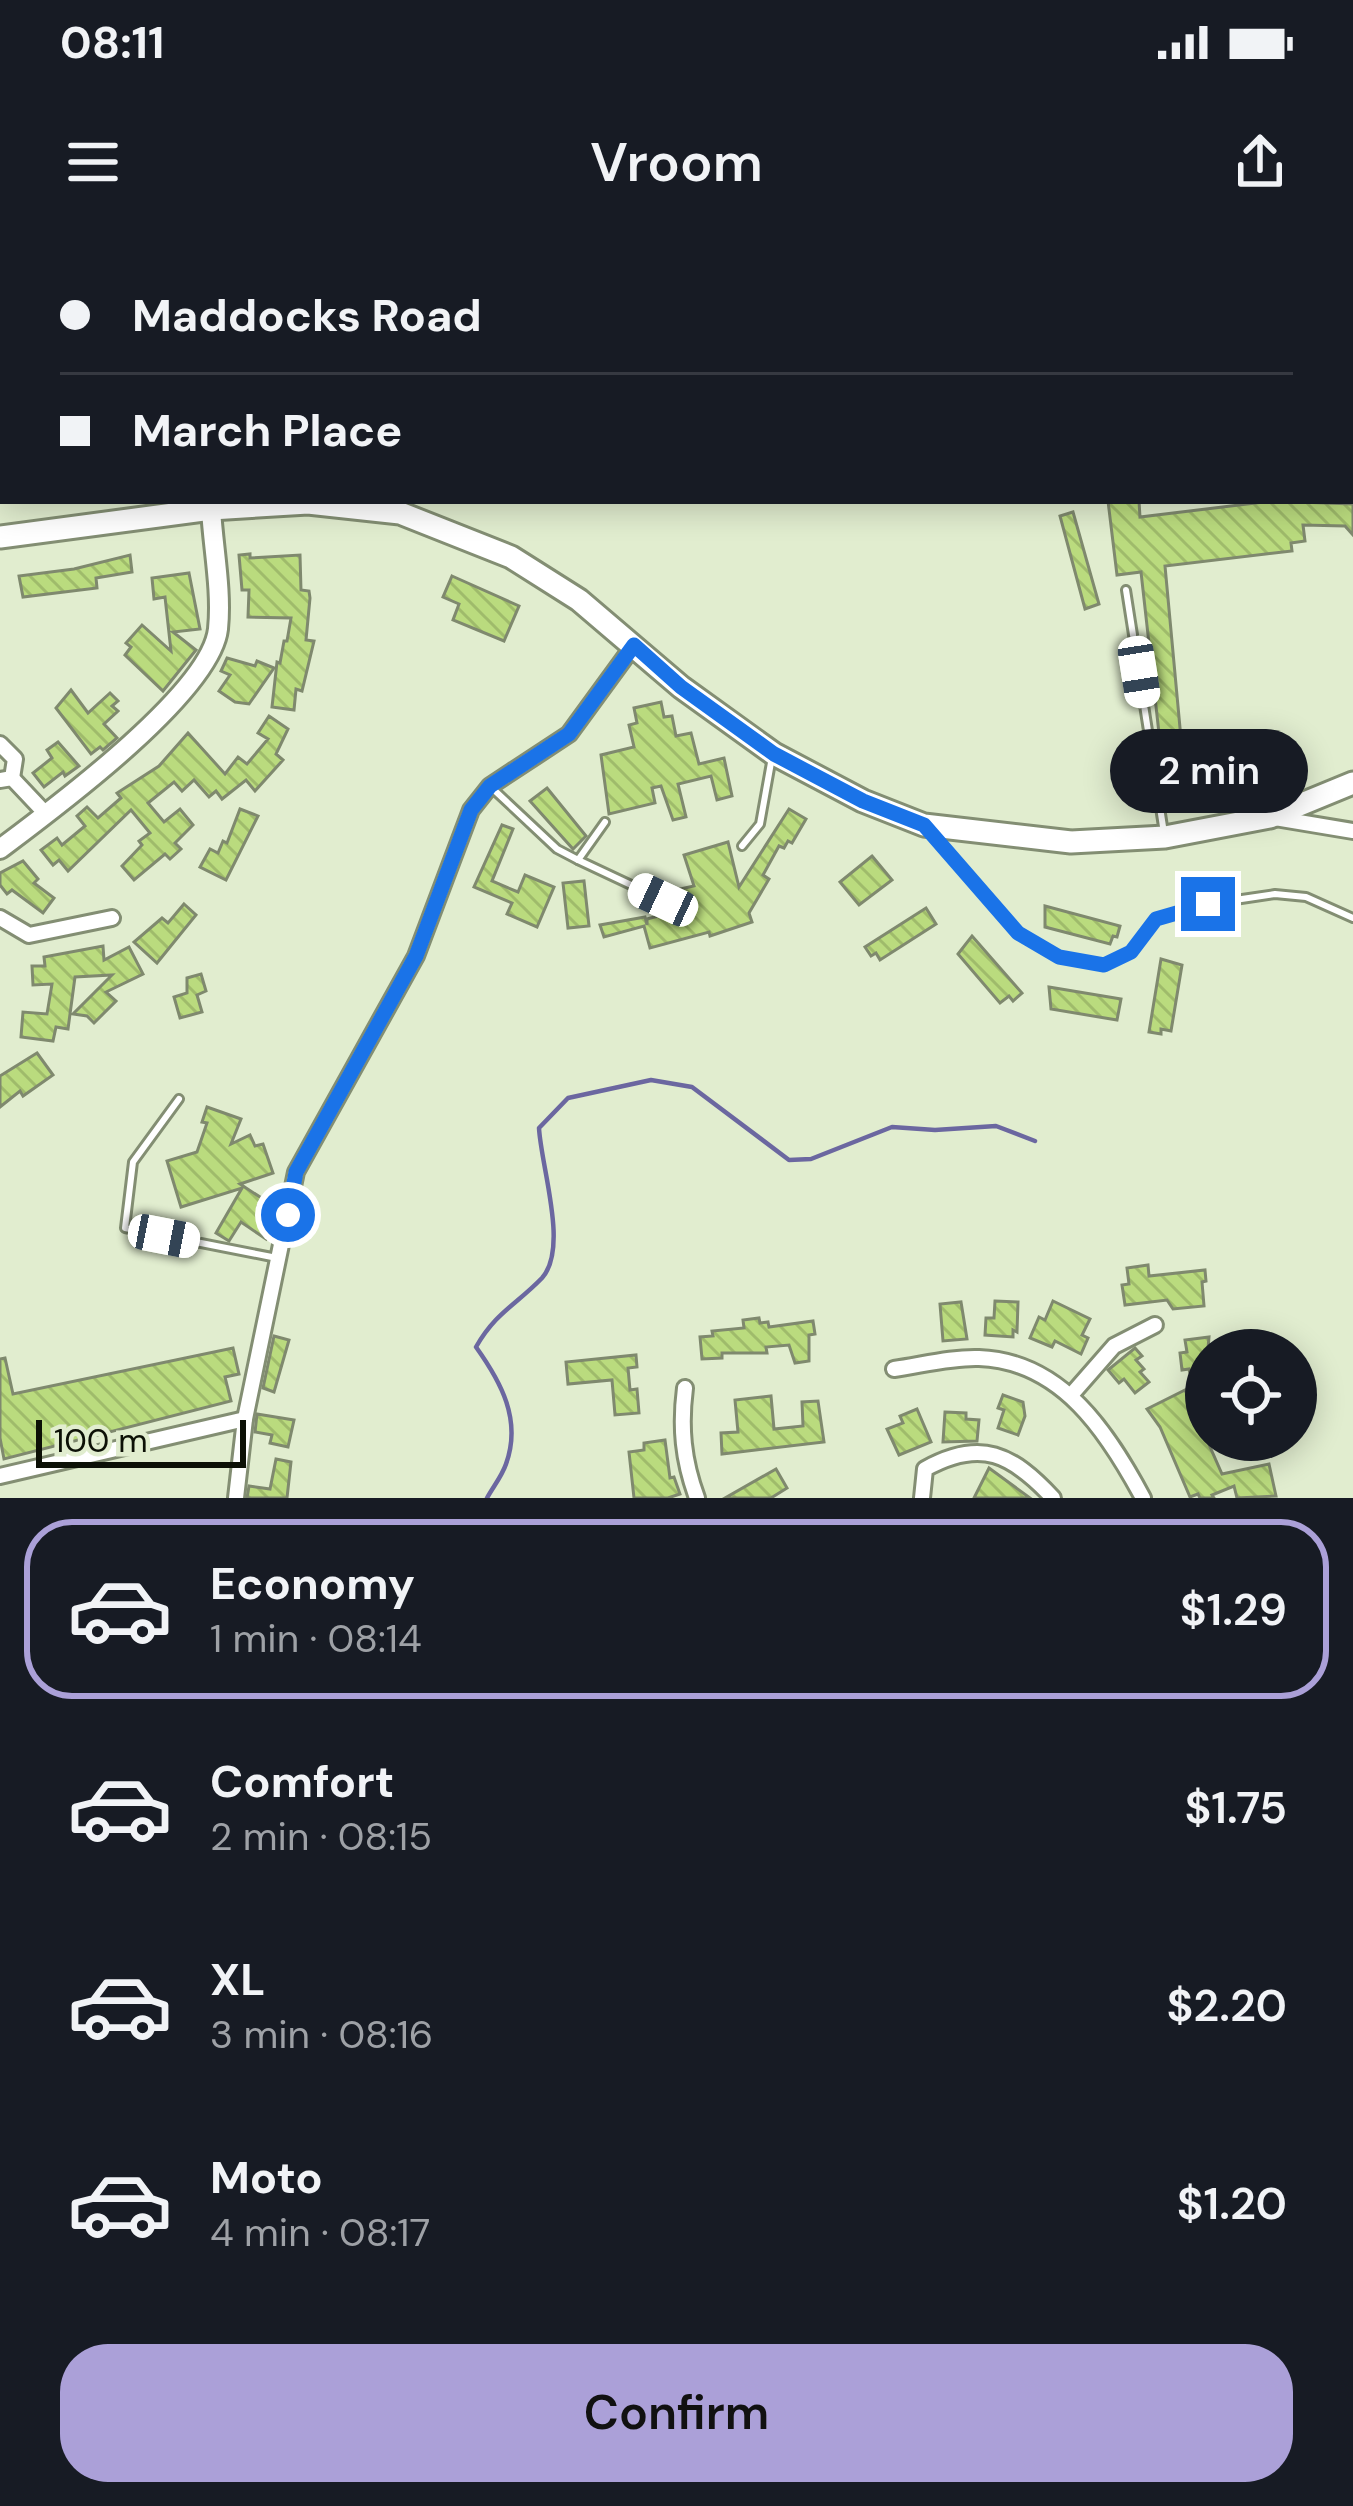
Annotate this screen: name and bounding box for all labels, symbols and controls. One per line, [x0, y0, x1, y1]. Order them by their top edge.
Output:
text: 08:11 [60, 13, 164, 72]
text: Vroom [590, 127, 763, 198]
icon: menu [60, 129, 126, 195]
icon: share [1227, 129, 1293, 195]
text: Maddocks Road [132, 286, 482, 345]
text: March Place [132, 401, 402, 460]
car [1116, 634, 1162, 710]
callout: 2 min [1109, 730, 1307, 814]
text: 2 min [1158, 745, 1260, 796]
car [623, 868, 703, 932]
route end [1181, 877, 1235, 931]
route start [261, 1188, 315, 1242]
car [125, 1211, 203, 1261]
map controls [1185, 1329, 1317, 1461]
button: locate [1185, 1329, 1317, 1461]
scale bar [36, 1414, 246, 1467]
text: 100 m [54, 1419, 148, 1462]
text: Economy [210, 1554, 415, 1613]
icon: car [66, 1555, 174, 1663]
text: $1.29 [1180, 1580, 1287, 1639]
text: 1 min · 08:14 [210, 1613, 422, 1664]
text: Comfort [210, 1752, 394, 1811]
icon: car [66, 1753, 174, 1861]
text: $1.75 [1184, 1778, 1287, 1837]
text: 2 min · 08:15 [210, 1811, 432, 1862]
text: XL [210, 1950, 265, 2009]
icon: car [66, 1951, 174, 2059]
text: $2.20 [1166, 1976, 1287, 2035]
text: 3 min · 08:16 [210, 2009, 433, 2060]
text: Moto [210, 2148, 323, 2207]
icon: car [66, 2149, 174, 2257]
text: $1.20 [1177, 2174, 1287, 2233]
text: 4 min · 08:17 [210, 2207, 430, 2258]
button: Confirm [60, 2344, 1293, 2482]

